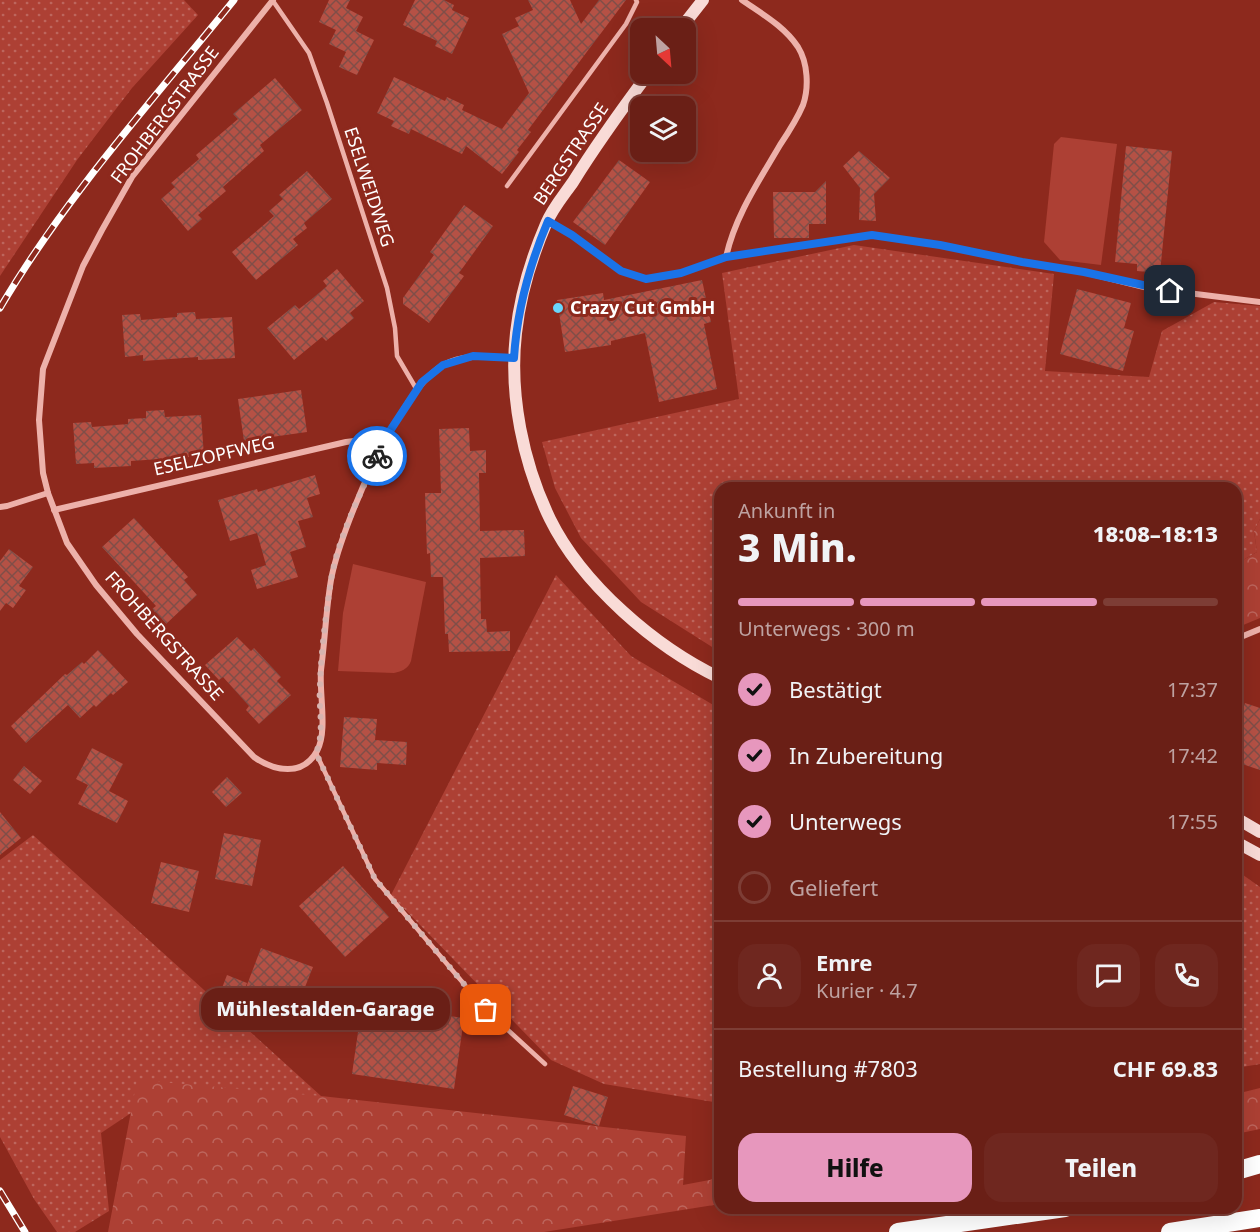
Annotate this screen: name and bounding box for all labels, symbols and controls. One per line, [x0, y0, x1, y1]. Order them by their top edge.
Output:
north arrow [630, 18, 696, 84]
map controls [630, 18, 696, 162]
street label: FROHBERGSTRASSE [105, 41, 224, 188]
button: layers [630, 96, 696, 162]
street label: BERGSTRASSE [527, 98, 613, 209]
street label: ESELWEIDWEG [339, 124, 401, 250]
pin [1144, 265, 1195, 316]
icon: home [1153, 274, 1186, 307]
place label: Crazy Cut GmbH [570, 295, 715, 319]
marker: Crazy Cut GmbH [551, 301, 565, 315]
courier [347, 426, 407, 486]
street label: ESELZOPFWEG [151, 429, 277, 481]
icon: bike [361, 440, 394, 473]
text: Ankunft in [738, 497, 835, 524]
text: 18:08–18:13 [1093, 518, 1218, 548]
text: 3 Min. [738, 520, 857, 573]
street label: FROHBERGSTRASSE [100, 566, 229, 705]
text: Unterwegs · 300 m [738, 615, 915, 642]
icon: check [738, 673, 771, 706]
text: Bestätigt [789, 674, 882, 704]
text: 17:37 [1167, 676, 1218, 703]
icon: check [738, 739, 771, 772]
text: In Zubereitung [789, 740, 943, 770]
text: 17:42 [1167, 742, 1218, 769]
icon: check [738, 805, 771, 838]
text: Unterwegs [789, 806, 902, 836]
text: 17:55 [1167, 808, 1218, 835]
text: Geliefert [789, 872, 878, 902]
button: person [738, 944, 801, 1007]
button: chat [1077, 944, 1140, 1007]
button: phone [1155, 944, 1218, 1007]
text: Emre [816, 947, 872, 977]
text: Kurier · 4.7 [816, 977, 918, 1004]
pin [460, 984, 511, 1035]
callout: Mühlestalden-Garage [201, 989, 450, 1031]
icon: bag [469, 993, 502, 1026]
text: Mühlestalden-Garage [216, 995, 435, 1022]
text: Bestellung #7803 [738, 1053, 918, 1083]
text: CHF 69.83 [1113, 1053, 1218, 1083]
button: Hilfe [738, 1133, 972, 1202]
button: Teilen [984, 1133, 1218, 1202]

